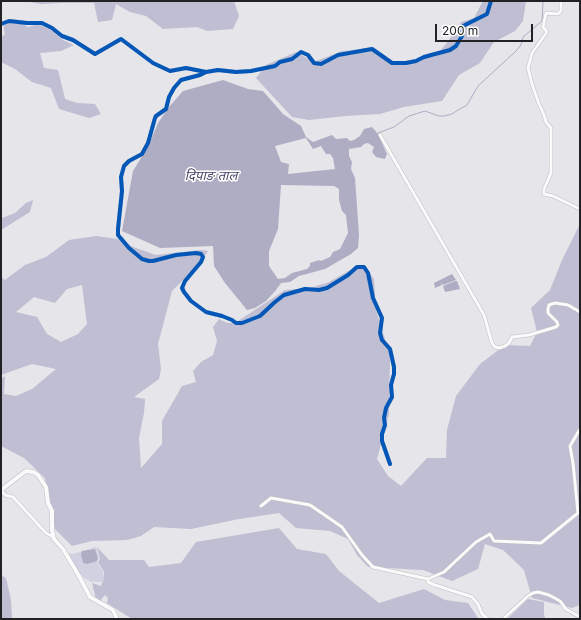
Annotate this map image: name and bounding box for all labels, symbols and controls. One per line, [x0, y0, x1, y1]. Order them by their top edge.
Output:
scale bar [437, 16, 535, 42]
text: 200 m [442, 23, 478, 38]
water label: दिपाङ ताल [185, 168, 237, 184]

